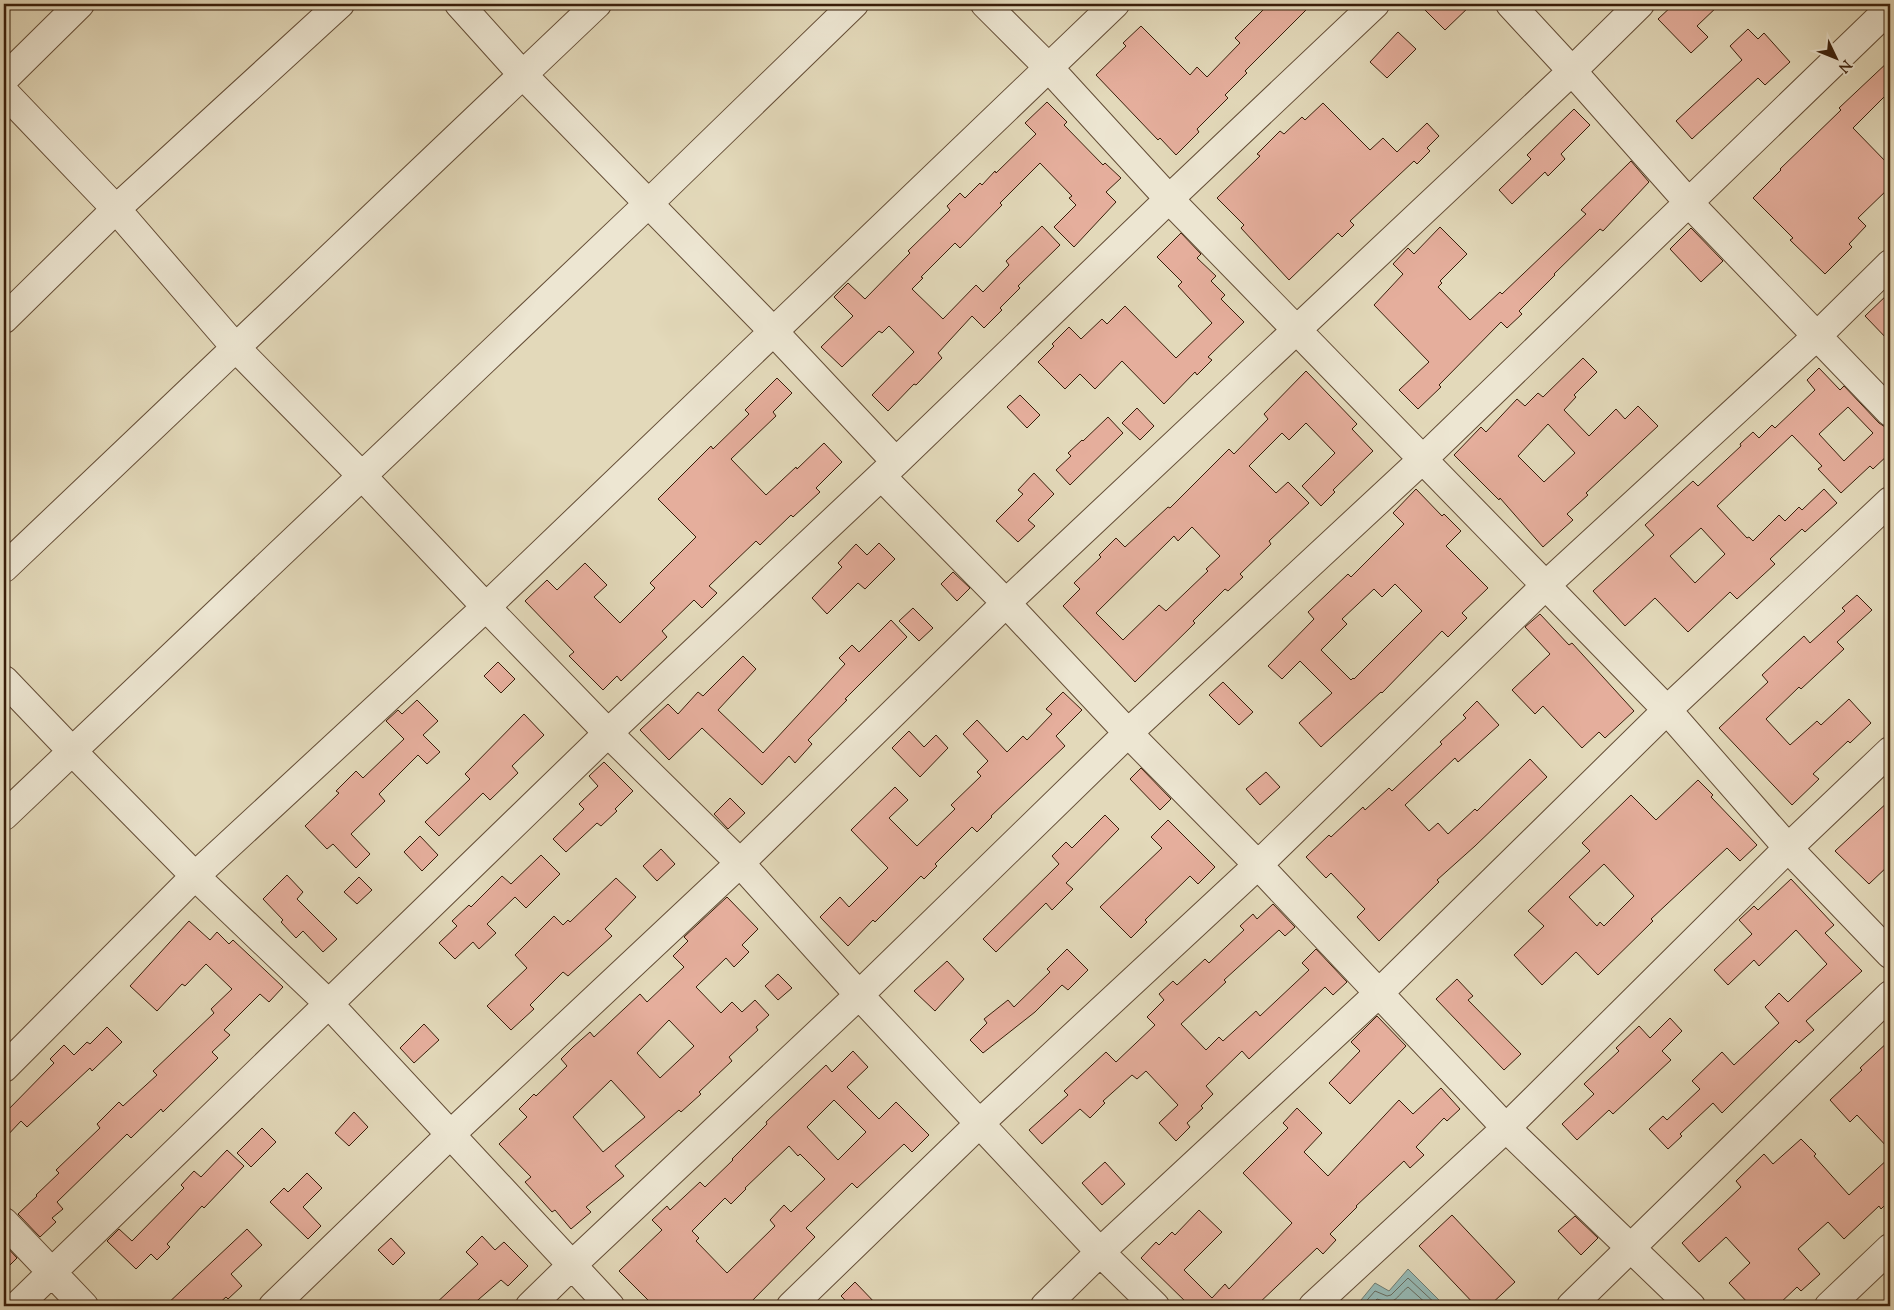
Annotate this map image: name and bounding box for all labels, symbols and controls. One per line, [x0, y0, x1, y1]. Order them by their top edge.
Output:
north arrow [1812, 32, 1862, 82]
text: N [1833, 55, 1855, 76]

